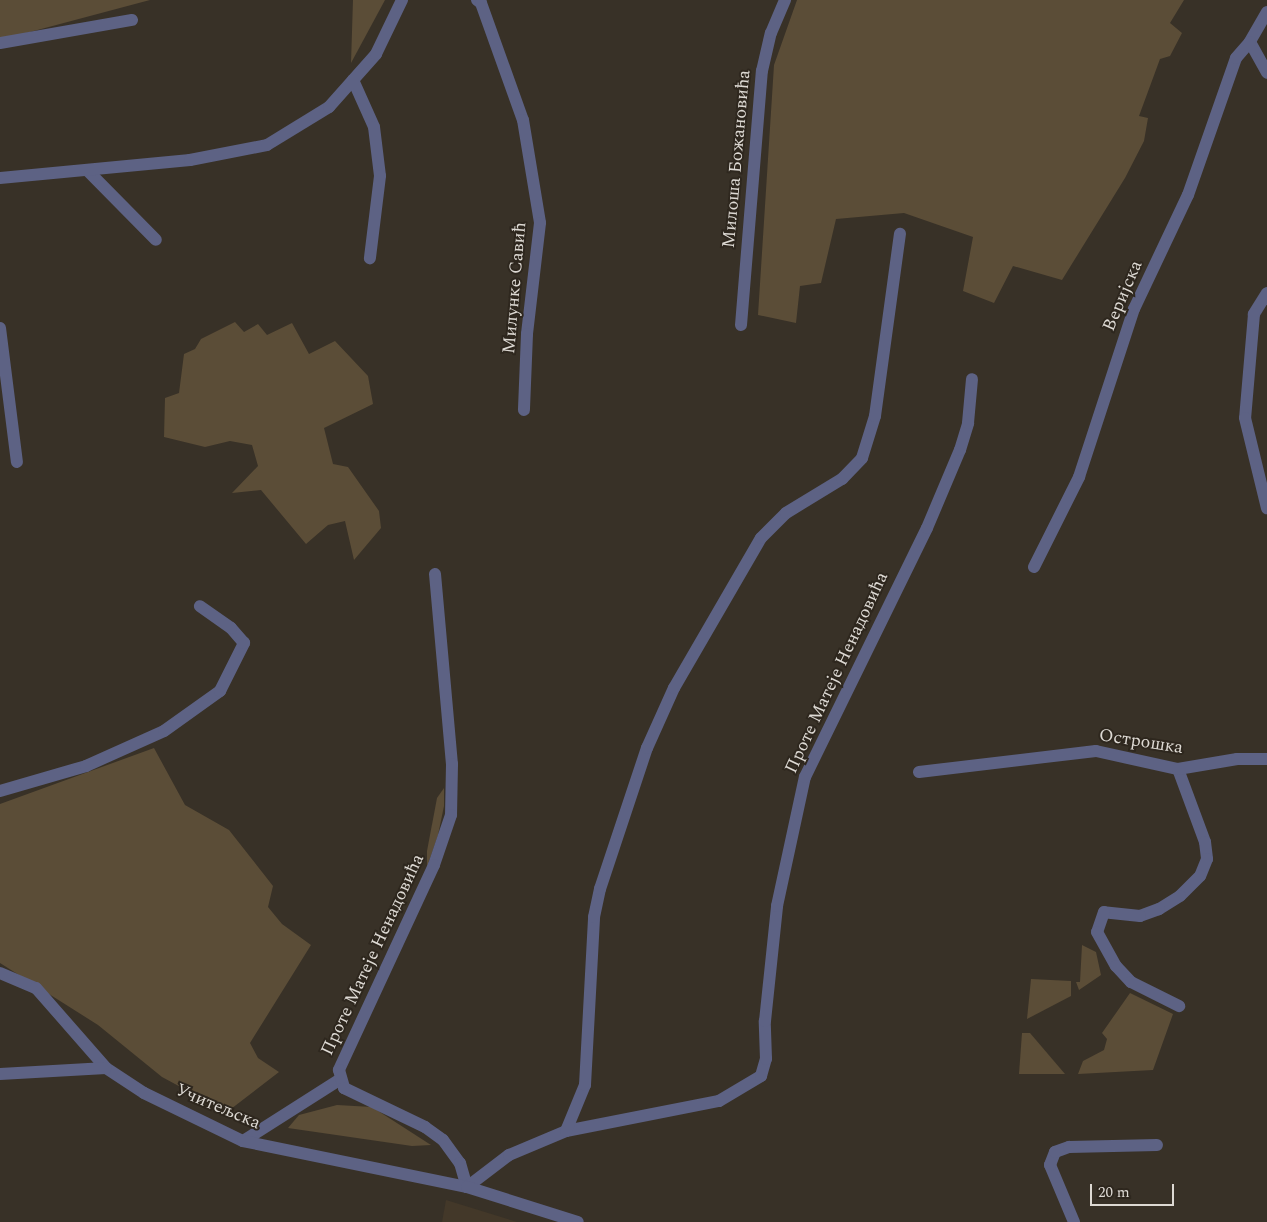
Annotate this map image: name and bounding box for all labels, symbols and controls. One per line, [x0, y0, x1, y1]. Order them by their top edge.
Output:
street label: Милоша Божановића [718, 69, 756, 249]
street label: Милунке Савић [498, 221, 532, 355]
street label: Веријска [1098, 257, 1148, 335]
street label: Проте Матеје Ненадовића [781, 569, 893, 777]
street label: Острошка [1097, 725, 1185, 759]
street label: Проте Матеје Ненадовића [317, 851, 429, 1059]
street label: Учитељска [172, 1079, 264, 1135]
scale bar [1092, 1174, 1176, 1206]
text: 20 m [1098, 1181, 1130, 1204]

